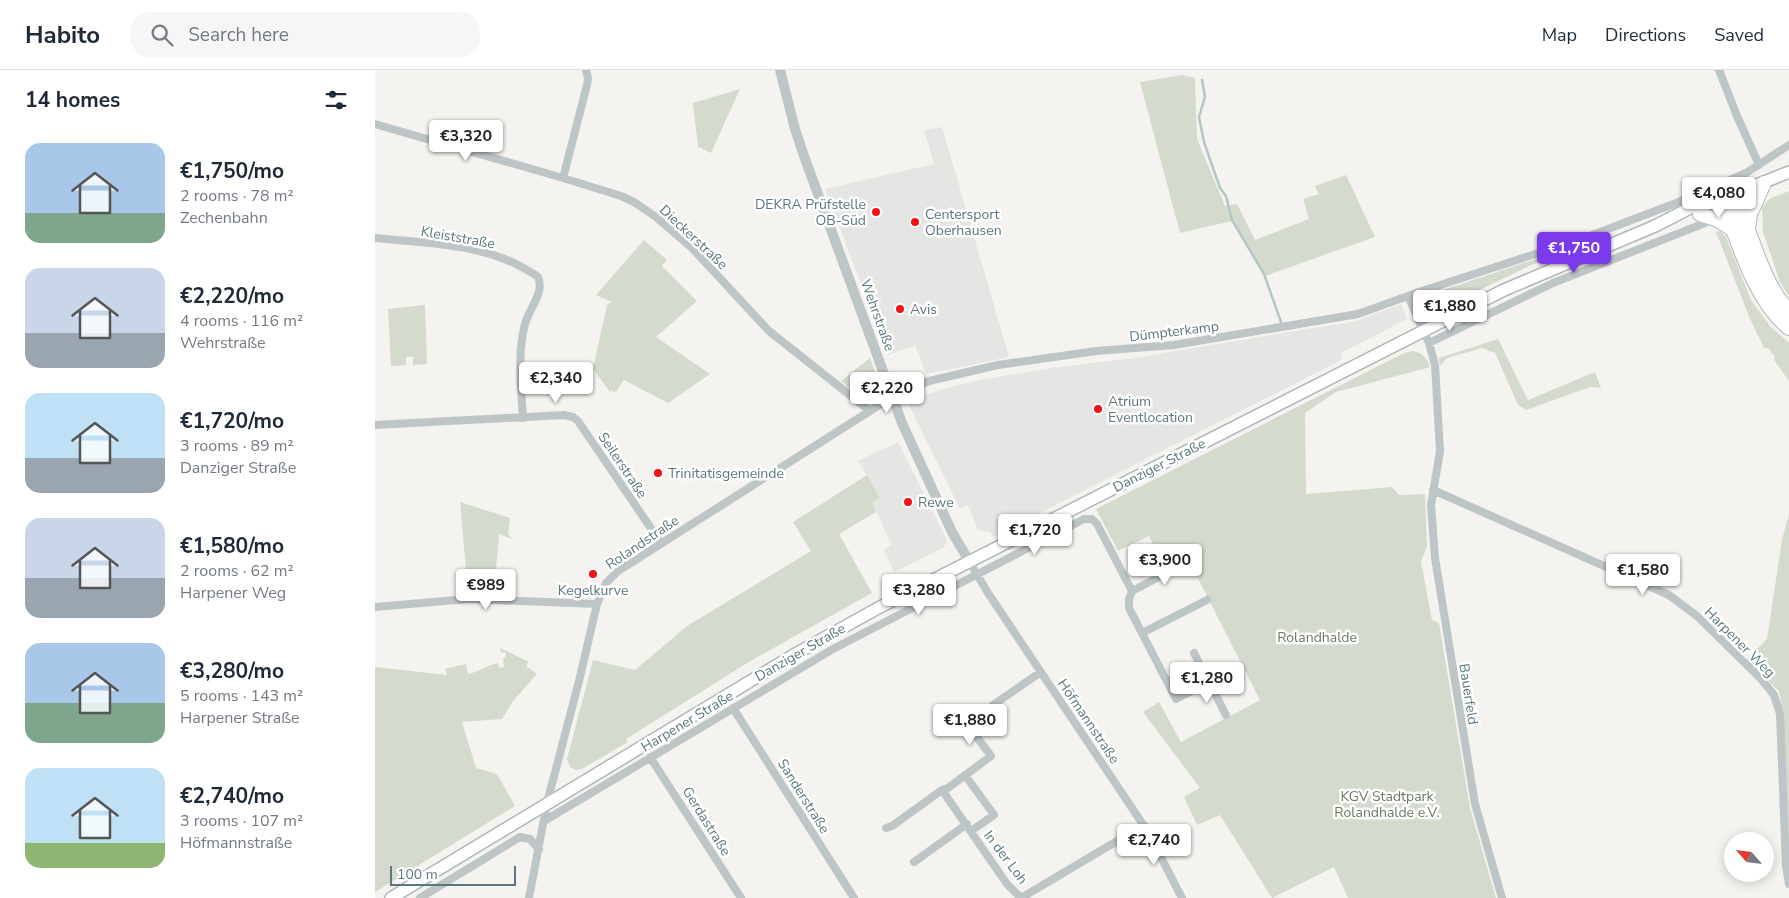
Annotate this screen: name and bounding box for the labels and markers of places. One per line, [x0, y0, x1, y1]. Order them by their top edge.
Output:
pin: €3,320 [425, 119, 507, 162]
pin: €4,080 [1678, 176, 1760, 219]
place label: DEKRA Prüfstelle OB-Süd [755, 195, 866, 230]
place label: Centersport Oberhausen [925, 205, 1002, 240]
marker: DEKRA Prüfstelle OB-Süd [870, 206, 882, 218]
marker: Centersport Oberhausen [909, 216, 921, 228]
pin: €1,750 [1533, 232, 1615, 274]
pin: €1,880 [1409, 290, 1491, 332]
place label: Avis [910, 300, 937, 319]
marker: Avis [894, 303, 906, 315]
pin: €2,340 [515, 362, 597, 404]
pin: €2,220 [846, 372, 928, 414]
place label: Atrium Eventlocation [1108, 392, 1193, 427]
marker: Atrium Eventlocation [1092, 403, 1104, 415]
place label: Trinitatisgemeinde [668, 464, 784, 483]
marker: Trinitatisgemeinde [652, 467, 664, 479]
place label: Rewe [918, 493, 954, 512]
marker: Rewe [902, 496, 914, 508]
pin: €1,720 [994, 514, 1076, 556]
pin: €3,900 [1124, 544, 1206, 586]
pin: €1,580 [1602, 554, 1684, 596]
pin: €989 [456, 568, 516, 611]
marker: Kegelkurve [587, 568, 599, 580]
pin: €3,280 [878, 574, 960, 616]
place label: Kegelkurve [558, 581, 628, 600]
pin: €1,280 [1166, 662, 1248, 704]
pin: €1,880 [929, 704, 1011, 746]
pin: €2,740 [1113, 824, 1195, 866]

